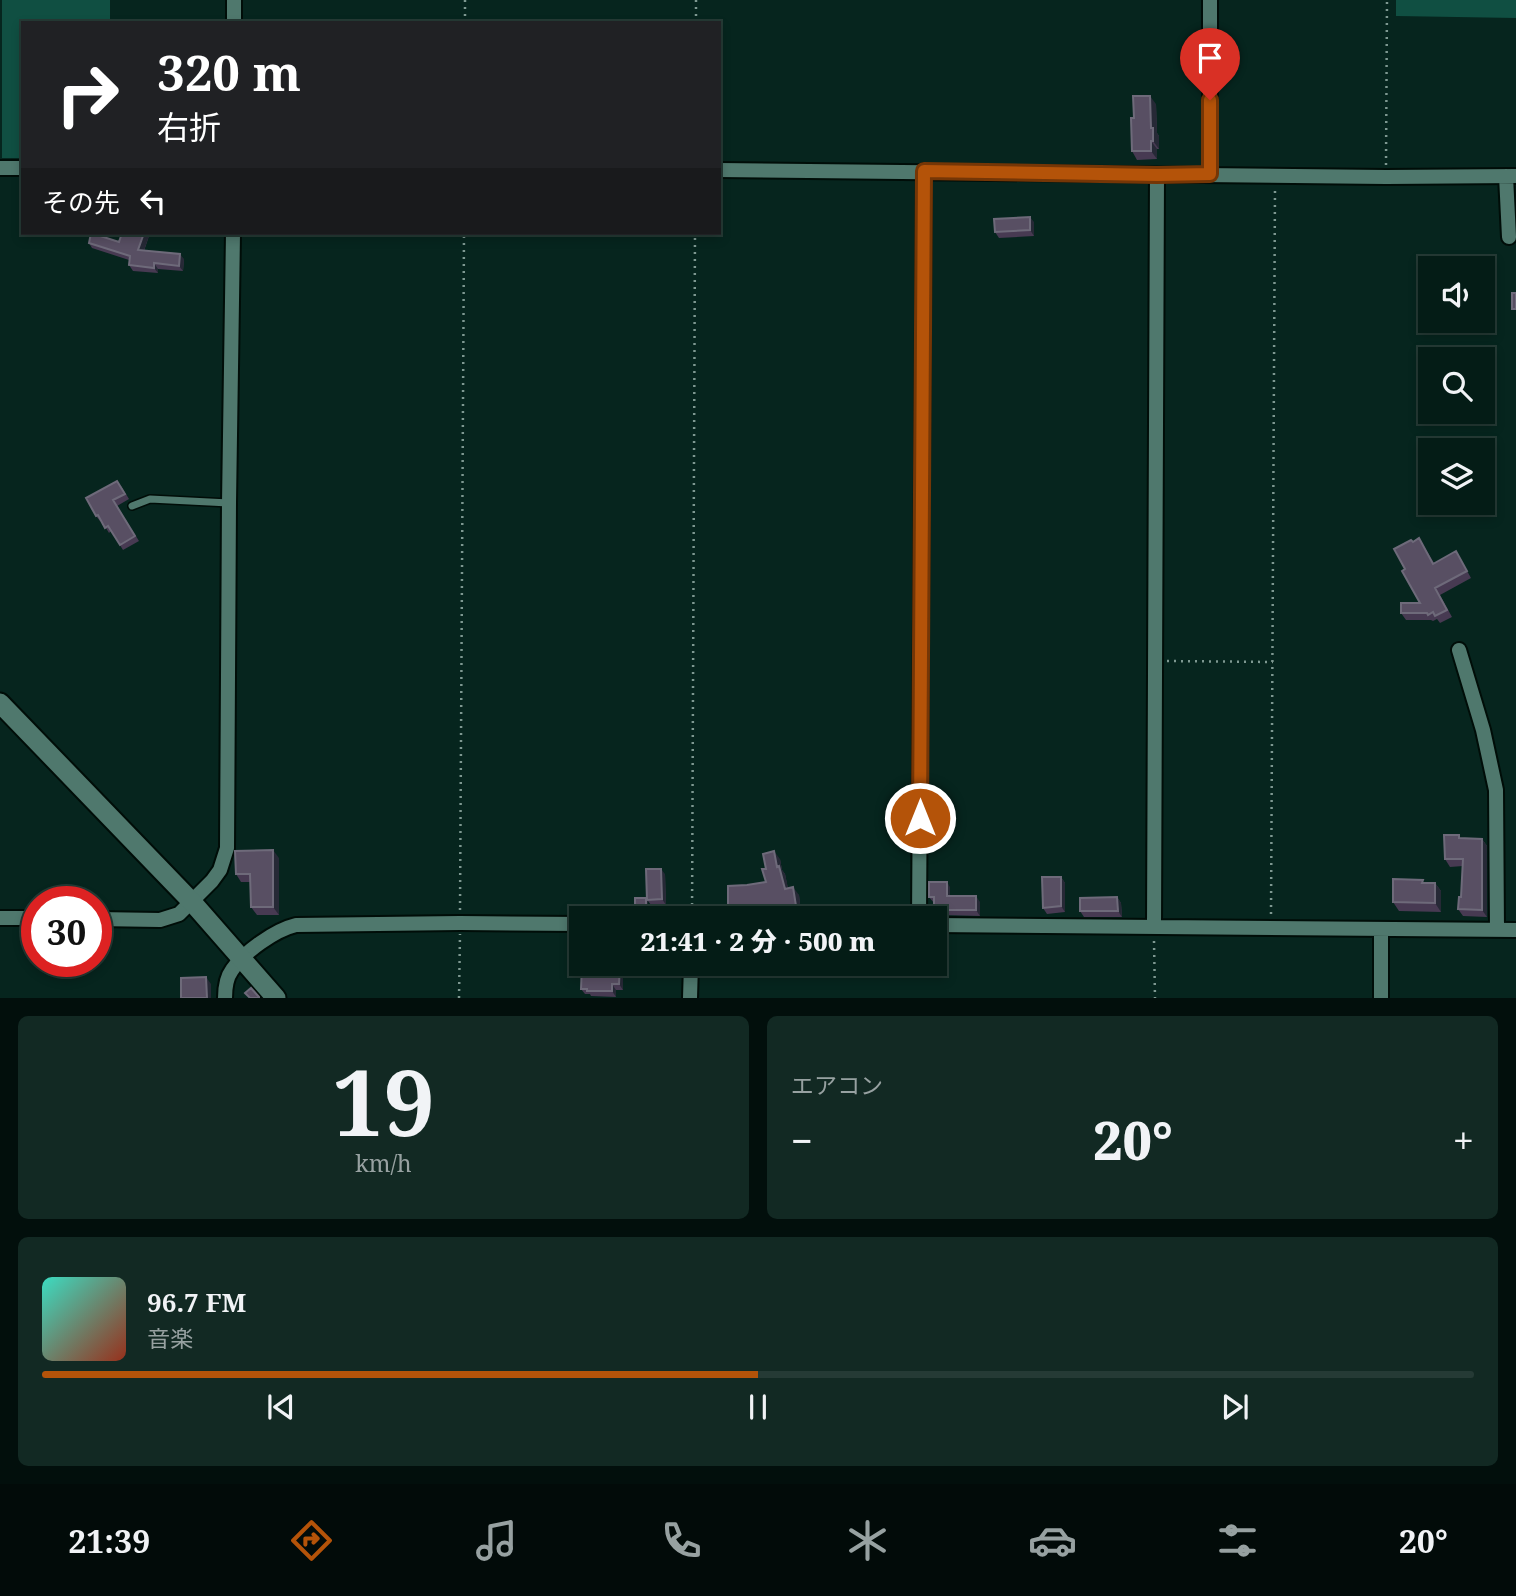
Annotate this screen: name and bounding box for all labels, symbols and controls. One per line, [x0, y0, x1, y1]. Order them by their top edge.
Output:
pin [1180, 28, 1240, 100]
text: 320 m [157, 39, 301, 105]
icon: arrive [1191, 39, 1229, 77]
icon: right [42, 49, 133, 140]
text: 右折 [157, 105, 221, 148]
icon: left [134, 182, 172, 220]
text: その先 [42, 184, 120, 220]
map controls [1418, 256, 1495, 515]
button: sound [1418, 256, 1495, 333]
button: search [1418, 347, 1495, 424]
button: layers [1418, 438, 1495, 515]
position arrow [883, 781, 957, 855]
speed limit sign: 30 [21, 886, 112, 977]
text: 21:41 · 2 分 · 500 m [641, 923, 875, 959]
text: 19 [332, 1039, 435, 1163]
text: エアコン [791, 1069, 883, 1101]
text: 20° [1093, 1104, 1173, 1175]
text: − [791, 1114, 813, 1166]
text: + [1453, 1114, 1474, 1166]
text: km/h [355, 1147, 412, 1179]
text: 96.7 FM [147, 1284, 246, 1320]
text: 音楽 [147, 1322, 193, 1354]
icon: previous [262, 1388, 300, 1426]
icon: pause [739, 1388, 777, 1426]
icon: next [1216, 1388, 1254, 1426]
icon: directions [287, 1516, 336, 1565]
icon: music [472, 1516, 521, 1565]
icon: phone [657, 1516, 706, 1565]
icon: climate [843, 1516, 892, 1565]
icon: car [1028, 1516, 1077, 1565]
icon: filters [1213, 1516, 1262, 1565]
text: 21:39 [68, 1519, 150, 1562]
text: 20° [1399, 1519, 1448, 1562]

